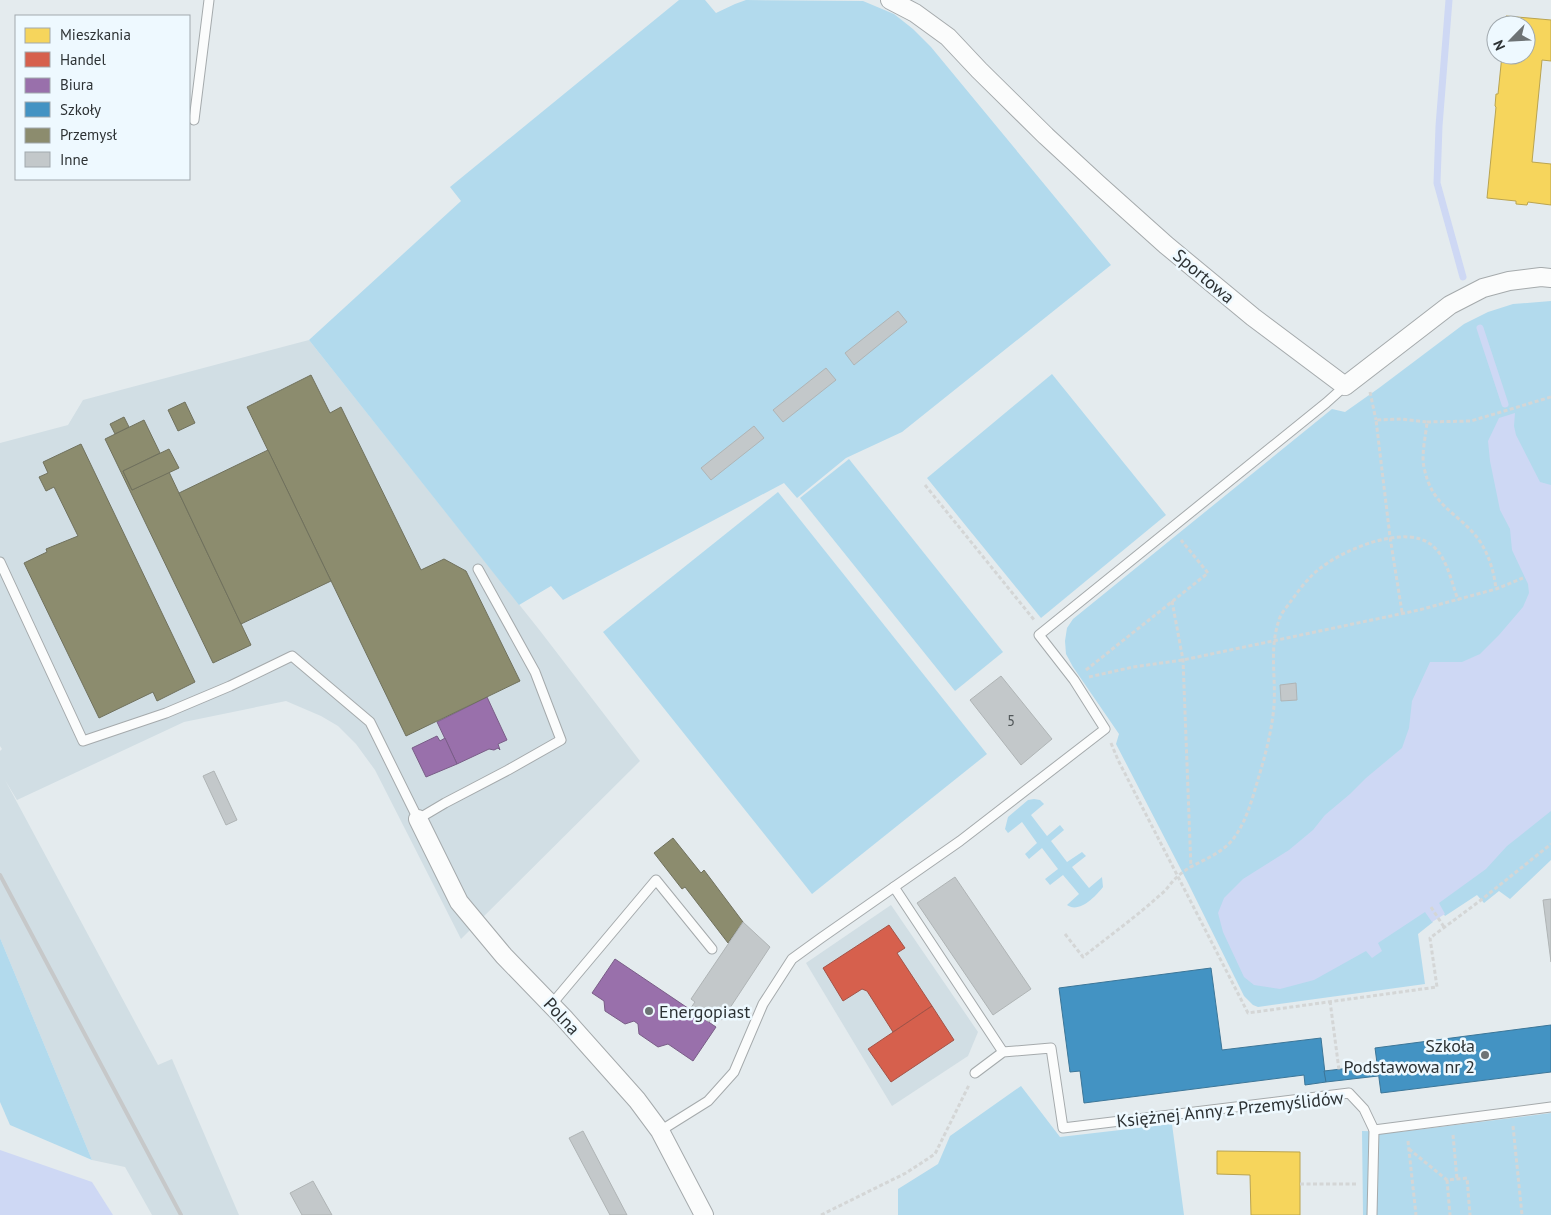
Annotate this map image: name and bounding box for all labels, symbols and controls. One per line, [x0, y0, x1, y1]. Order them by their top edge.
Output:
legend [15, 15, 190, 180]
north arrow [1486, 15, 1536, 65]
text: Mieszkania [60, 25, 131, 44]
text: N [1489, 37, 1509, 53]
text: Handel [60, 50, 106, 69]
text: Biura [60, 75, 93, 94]
text: Szkoły [60, 100, 101, 119]
text: Przemysł [60, 125, 118, 144]
text: Inne [60, 150, 88, 169]
street label: Sportowa [1169, 244, 1239, 308]
house number: 5 [1007, 711, 1015, 730]
street label: Polna [539, 992, 585, 1040]
place label: Energopiast [659, 1000, 750, 1023]
marker: Energopiast [643, 1005, 655, 1017]
place label: Szkoła Podstawowa nr 2 [1344, 1034, 1475, 1078]
marker: Szkoła Podstawowa nr 2 [1479, 1049, 1491, 1061]
street label: Księżnej Anny z Przemyślidów [1115, 1086, 1345, 1132]

